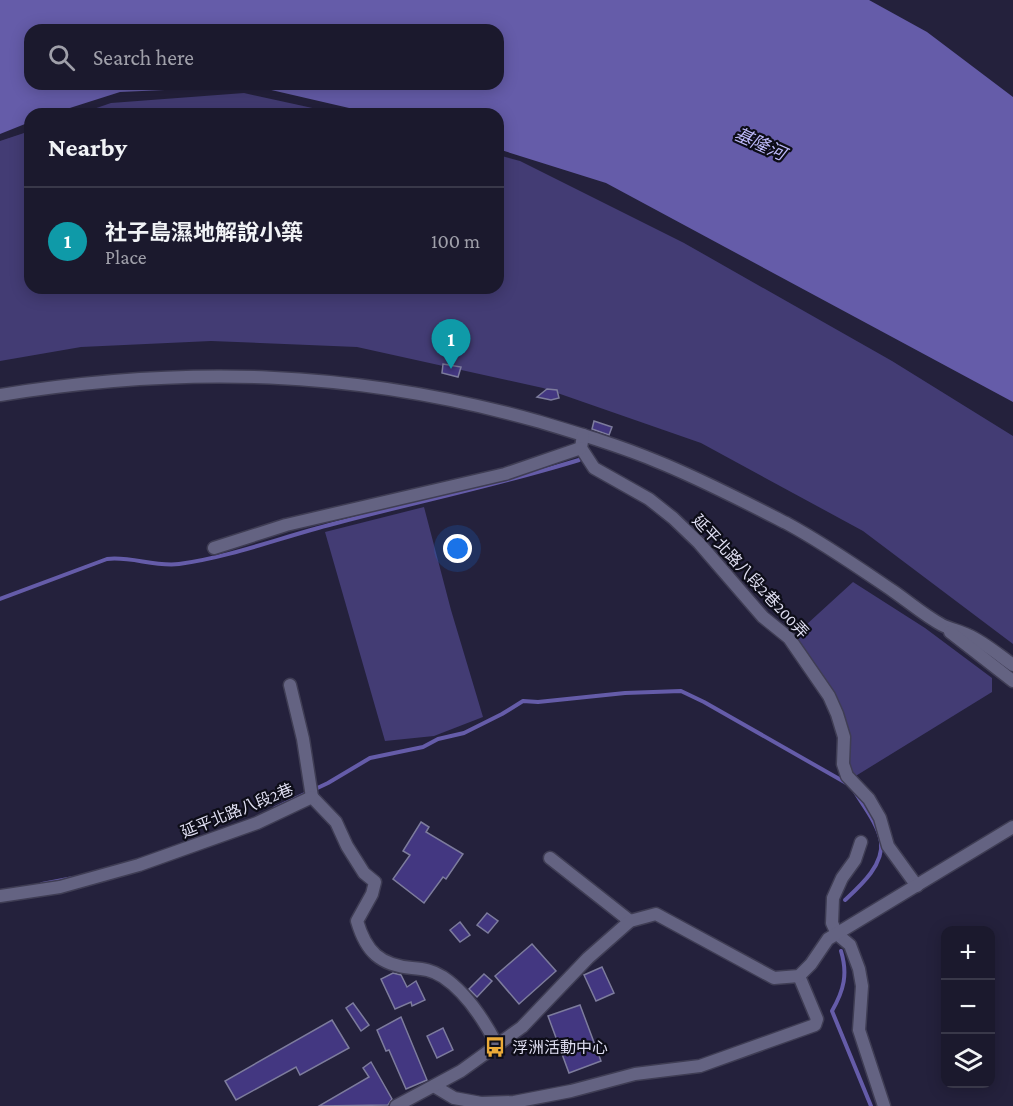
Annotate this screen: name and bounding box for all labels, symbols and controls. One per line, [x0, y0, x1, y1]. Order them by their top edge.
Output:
search box [24, 24, 504, 90]
icon: search [45, 41, 78, 74]
text: Search here [93, 45, 194, 70]
water label: 基隆河 [731, 124, 791, 165]
text: Nearby [48, 133, 127, 162]
text: 社子島濕地解說小築 [105, 220, 303, 245]
text: 1 [64, 230, 71, 252]
text: 100 m [431, 230, 480, 252]
text: Place [105, 246, 147, 268]
pin: 1 [432, 320, 470, 369]
street label: 延平北路八段2巷200弄 [689, 512, 812, 641]
your location [443, 534, 472, 563]
street label: 延平北路八段2巷 [179, 780, 296, 841]
map controls [941, 926, 995, 1088]
button: + [941, 926, 995, 980]
button: − [941, 980, 995, 1034]
button: layers [941, 1034, 995, 1088]
bus stop icon: 浮洲活動中心 [483, 1035, 507, 1059]
place label: 浮洲活動中心 [512, 1039, 608, 1056]

